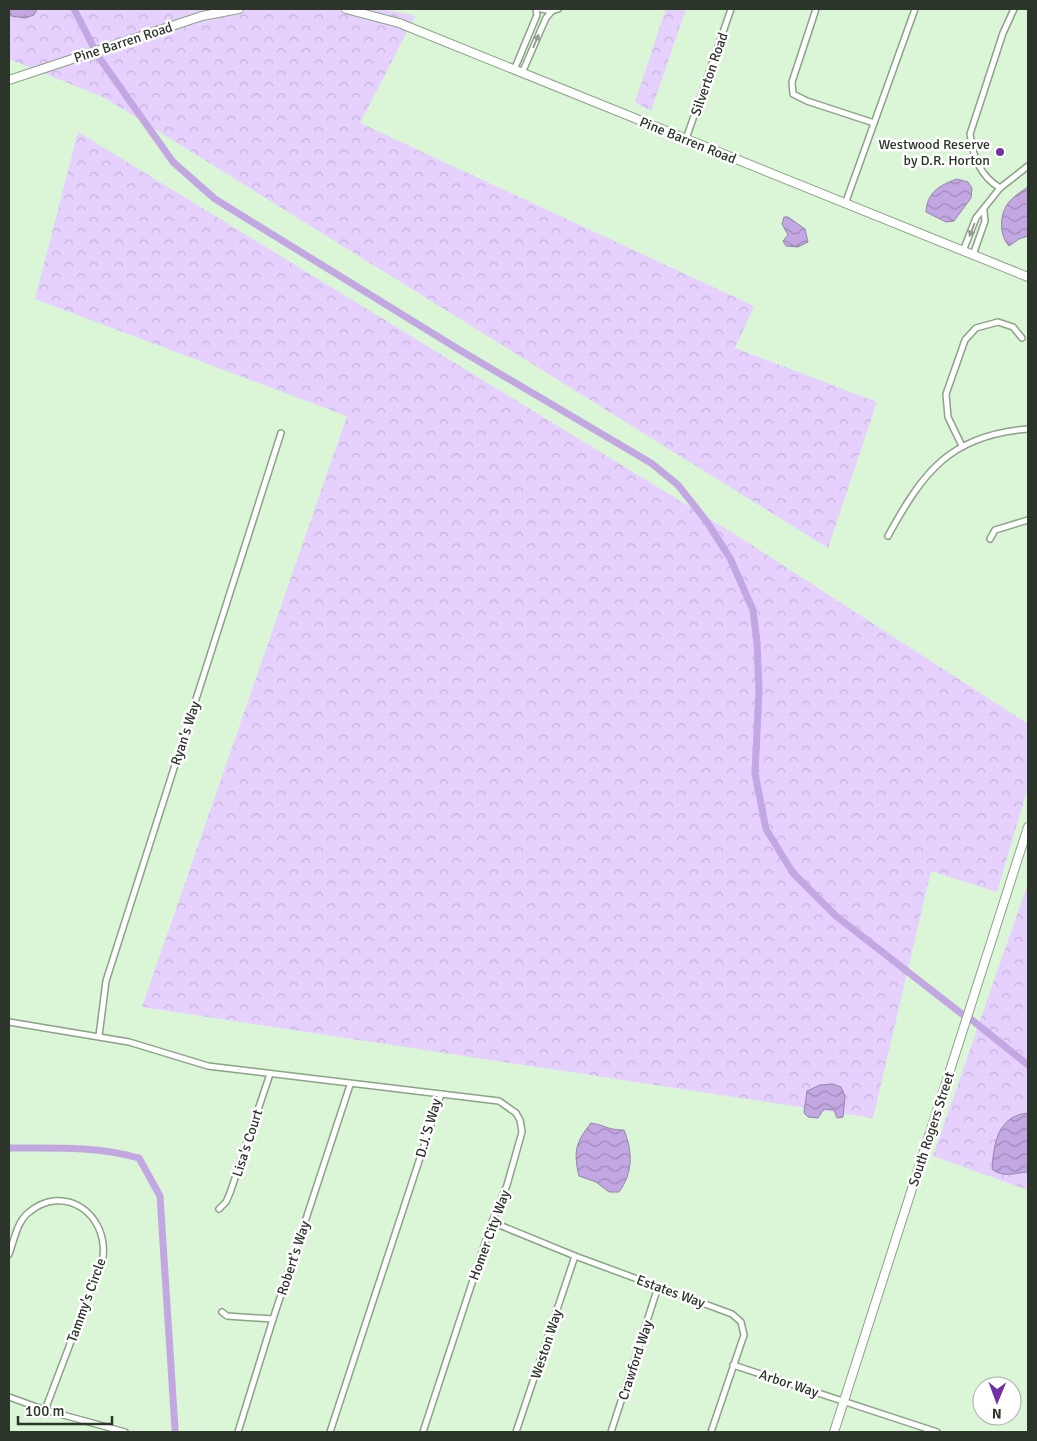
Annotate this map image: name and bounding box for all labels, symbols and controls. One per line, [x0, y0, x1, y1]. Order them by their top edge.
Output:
street label: Pine Barren Road [72, 19, 175, 66]
street label: Silverton Road [687, 30, 732, 118]
one-way arrow [532, 34, 540, 48]
street label: Pine Barren Road [637, 113, 739, 168]
place label: Westwood Reserve by D.R. Horton [878, 136, 990, 169]
marker: Westwood Reserve by D.R. Horton [994, 146, 1006, 158]
one-way arrow [967, 222, 975, 237]
street label: Ryan's Way [167, 698, 204, 767]
street label: South Rogers Street [905, 1070, 958, 1188]
street label: D.J.'S Way [412, 1096, 445, 1160]
street label: Lisa's Court [229, 1107, 266, 1179]
street label: Homer City Way [465, 1187, 514, 1283]
street label: Robert's Way [273, 1218, 314, 1297]
street label: Tammy's Circle [63, 1256, 110, 1345]
street label: Estates Way [634, 1271, 708, 1312]
street label: Weston Way [527, 1307, 566, 1381]
street label: Crawford Way [615, 1318, 657, 1402]
street label: Arbor Way [757, 1366, 821, 1401]
north arrow [972, 1376, 1022, 1426]
scale bar [18, 1394, 111, 1426]
text: 100 m [25, 1402, 65, 1420]
text: N [992, 1405, 1002, 1422]

